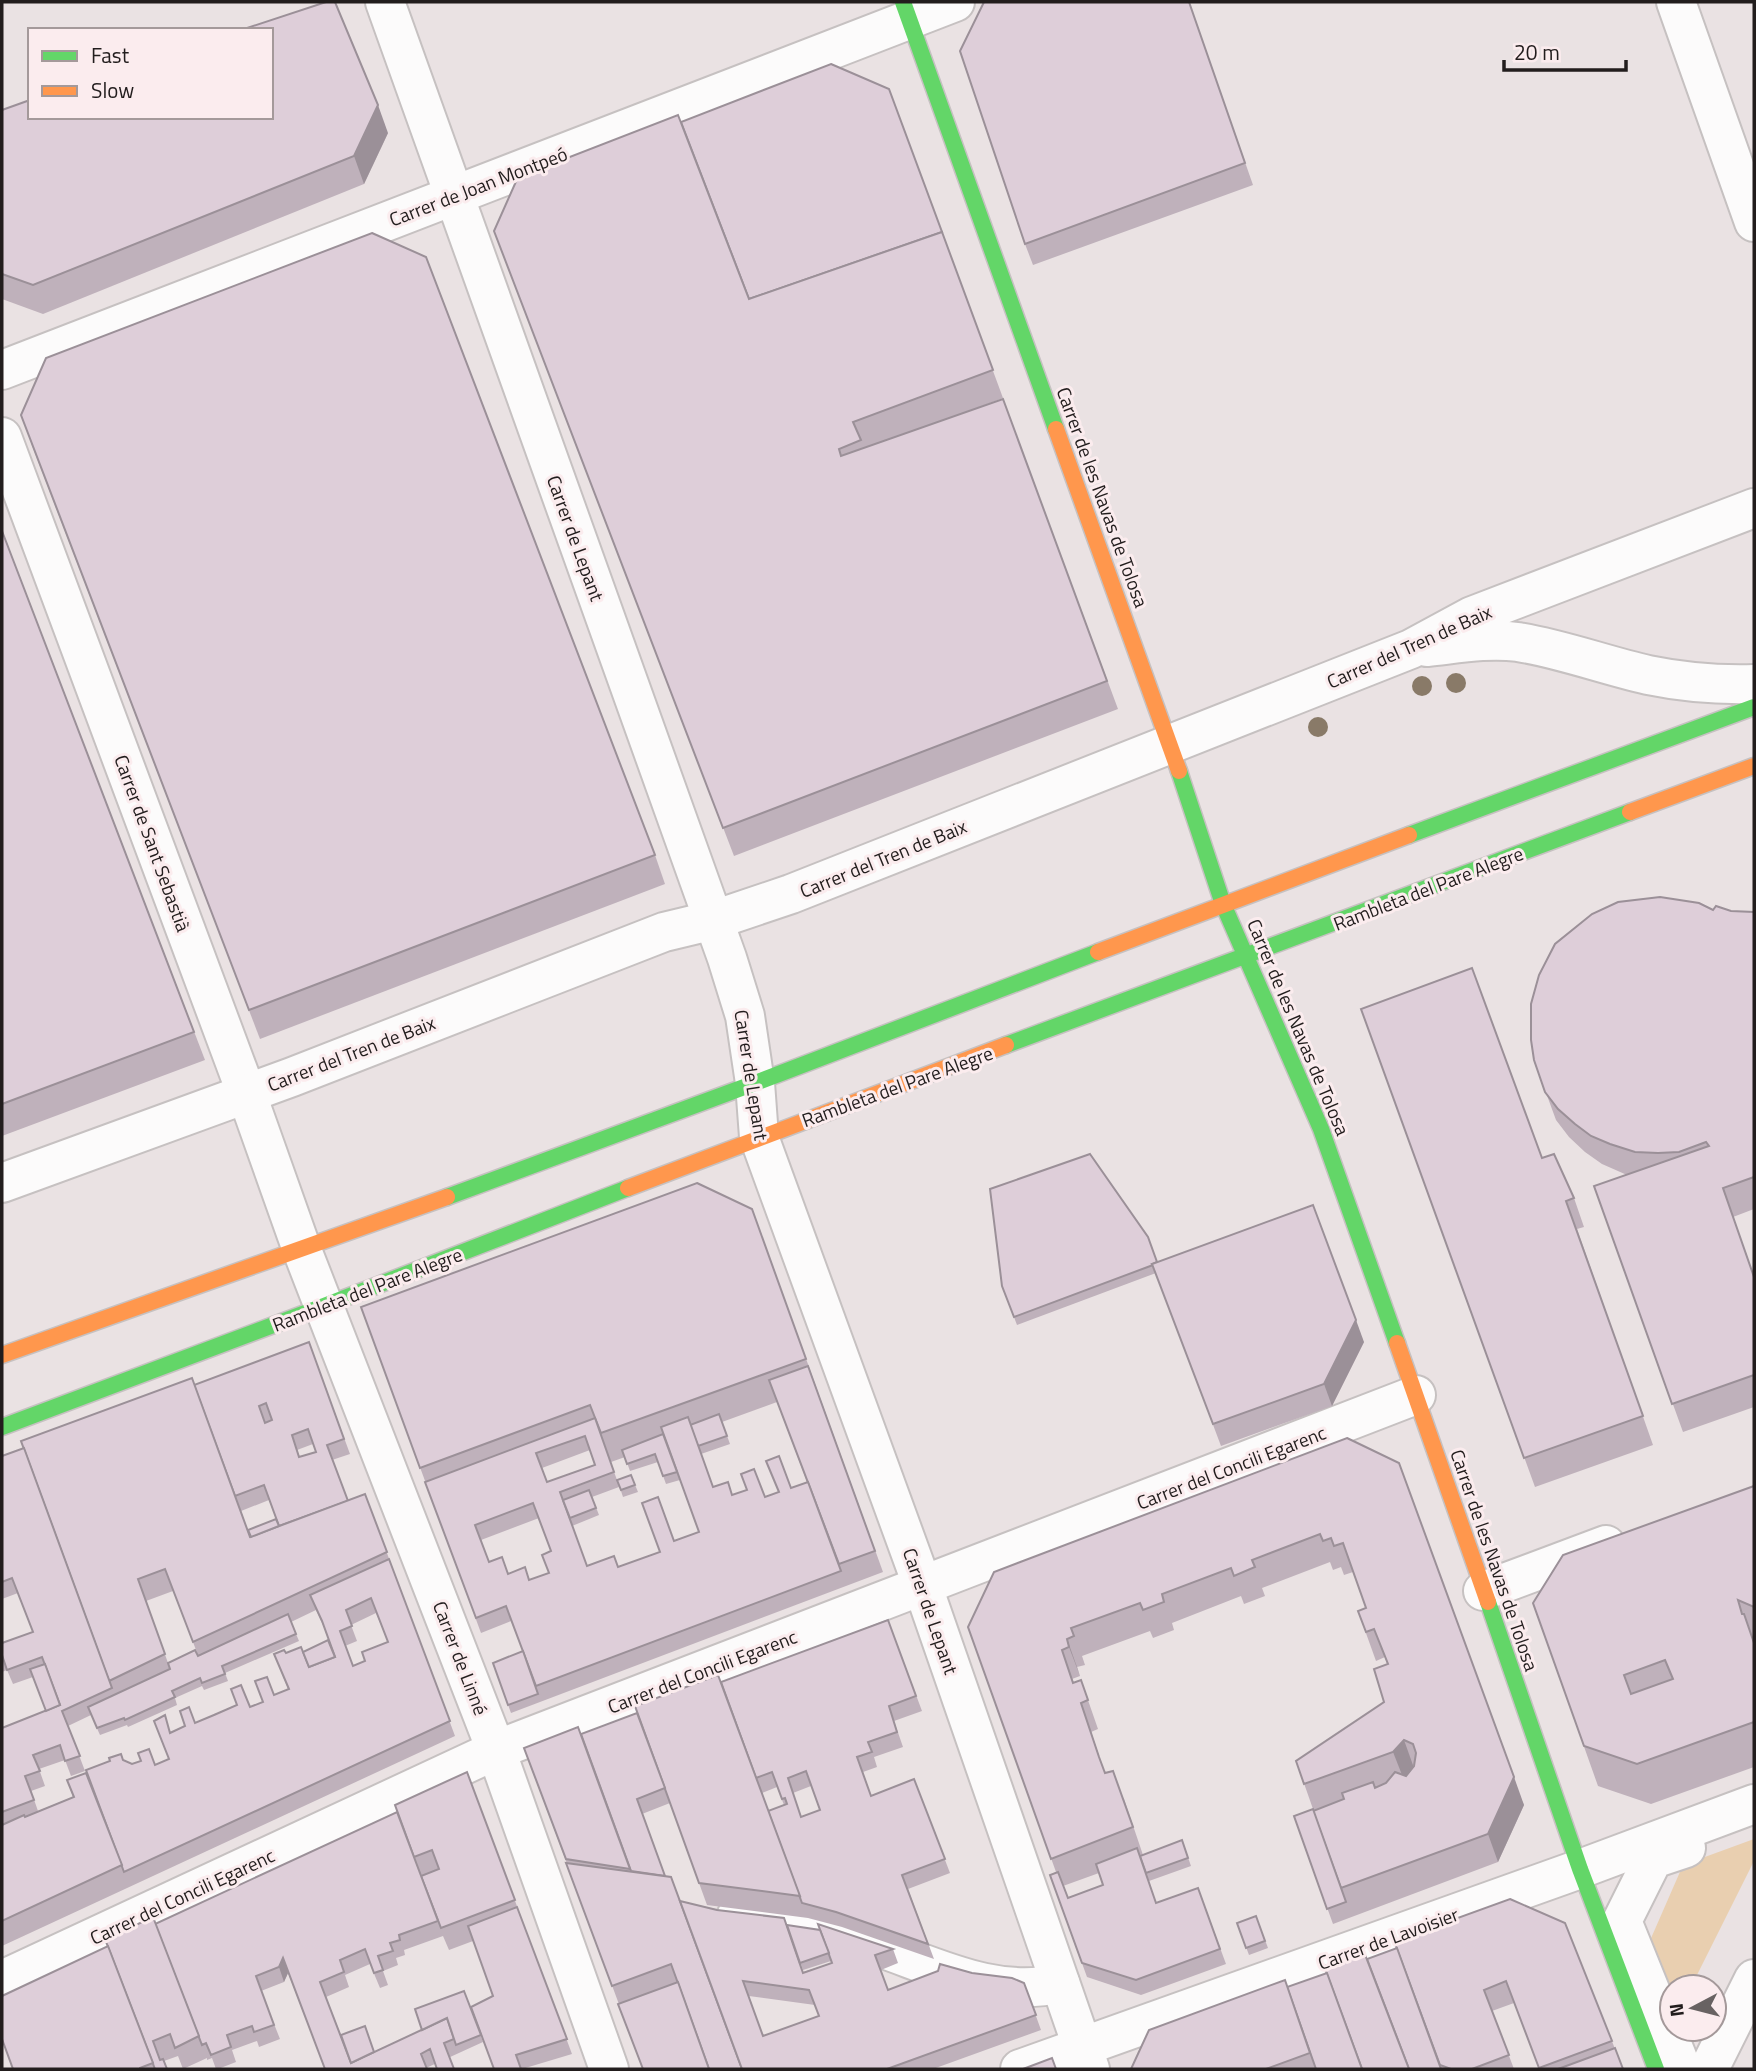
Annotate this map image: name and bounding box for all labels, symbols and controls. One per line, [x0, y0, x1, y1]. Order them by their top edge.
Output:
legend [28, 28, 273, 119]
scale bar [1504, 28, 1626, 72]
text: 20 m [1514, 36, 1560, 68]
text: Fast [91, 39, 130, 71]
text: Slow [91, 74, 134, 106]
street label: Carrer de Joan Montpeó [385, 139, 571, 233]
street label: Carrer de les Navas de Tolosa [1050, 383, 1157, 612]
street label: Carrer de Lepant [540, 471, 612, 605]
street label: Carrer del Tren de Baix [1322, 596, 1497, 695]
street label: Carrer de Sant Sebastià [107, 750, 199, 936]
street label: Carrer del Tren de Baix [795, 811, 971, 905]
street label: Rambleta del Pare Alegre [1329, 838, 1527, 938]
street label: Carrer de les Navas de Tolosa [1240, 914, 1358, 1140]
street label: Carrer del Tren de Baix [263, 1007, 440, 1098]
street label: Carrer de Lepant [727, 1008, 777, 1143]
street label: Rambleta del Pare Alegre [797, 1038, 997, 1134]
street label: Rambleta del Pare Alegre [268, 1239, 466, 1339]
street label: Carrer del Concili Egarenc [1132, 1417, 1330, 1517]
street label: Carrer de les Navas de Tolosa [1443, 1445, 1547, 1675]
street label: Carrer de Lepant [896, 1544, 966, 1678]
street label: Carrer de Linné [426, 1597, 496, 1719]
street label: Carrer del Concili Egarenc [603, 1621, 801, 1721]
street label: Carrer del Concili Egarenc [85, 1840, 279, 1952]
street label: Carrer de Lavoisier [1314, 1899, 1463, 1977]
north arrow [1658, 1973, 1728, 2043]
text: N [1660, 2002, 1691, 2018]

